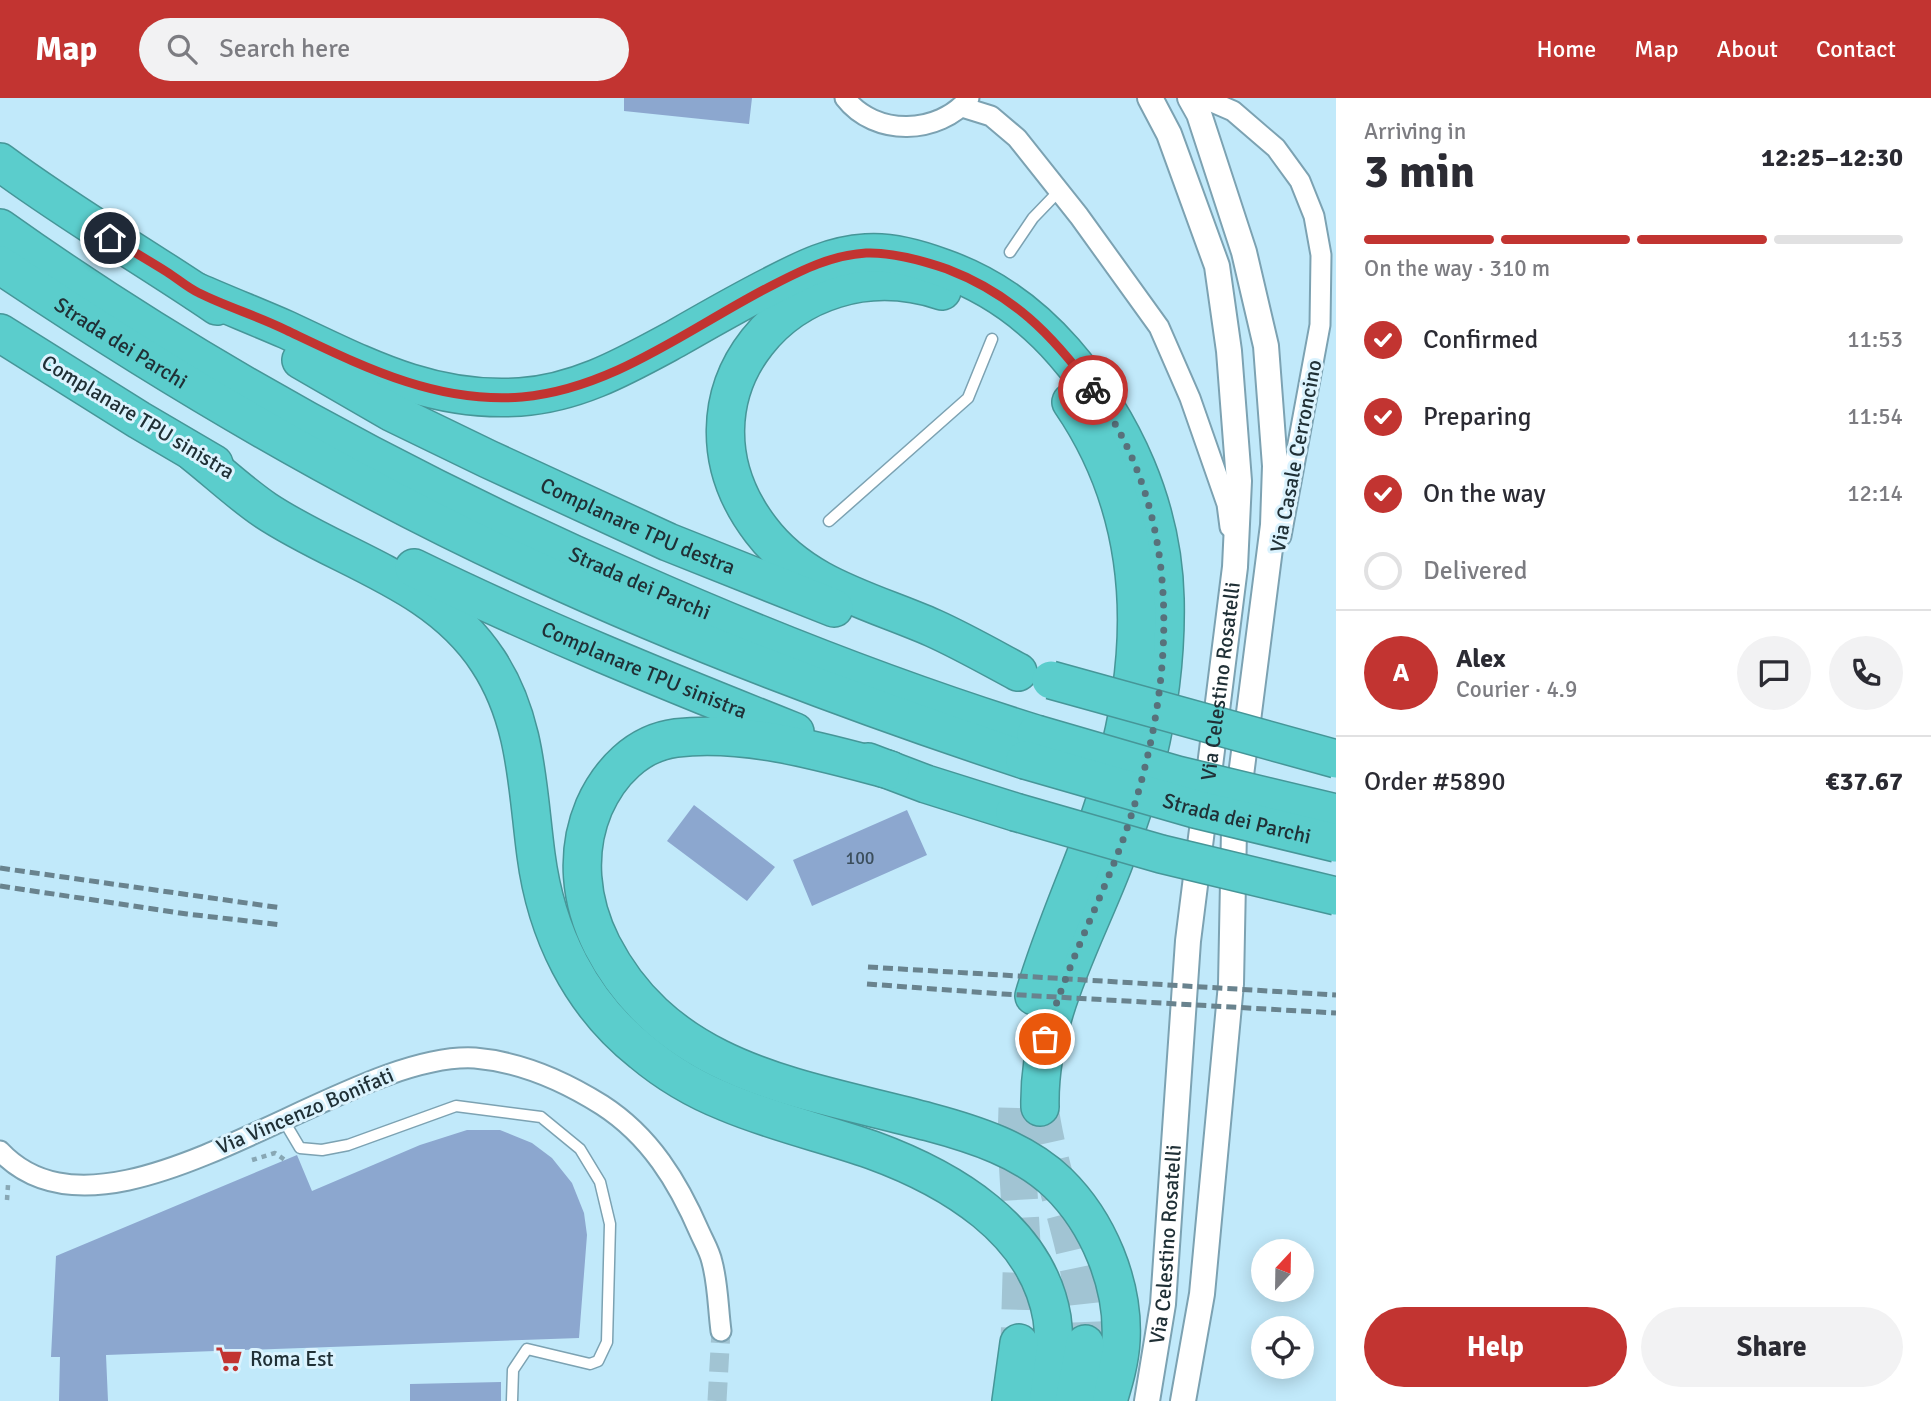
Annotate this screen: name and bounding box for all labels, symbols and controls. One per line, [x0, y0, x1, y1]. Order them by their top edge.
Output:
search box [139, 18, 629, 81]
text: Map [35, 29, 97, 70]
icon: search [163, 30, 201, 68]
text: Search here [219, 33, 350, 65]
text: Home [1536, 34, 1596, 64]
text: Map [1634, 34, 1679, 64]
text: About [1717, 34, 1778, 64]
text: Contact [1816, 34, 1896, 64]
text: Arriving in [1364, 117, 1466, 146]
text: 12:25–12:30 [1761, 142, 1903, 174]
text: 3 min [1364, 144, 1475, 200]
pin [80, 208, 140, 268]
icon: home [91, 219, 129, 257]
text: On the way · 310 m [1364, 254, 1550, 283]
street label: Strada dei Parchi [50, 292, 192, 395]
icon: check [1364, 321, 1402, 359]
text: Confirmed [1423, 324, 1538, 356]
text: 11:53 [1847, 325, 1903, 354]
street label: Complanare TPU sinistra [37, 349, 239, 485]
courier [1058, 355, 1128, 425]
street label: Via Casale Cerroncino [1265, 357, 1327, 555]
icon: bike [1074, 371, 1112, 409]
icon: check [1364, 398, 1402, 436]
text: Preparing [1423, 401, 1531, 433]
text: 11:54 [1847, 402, 1903, 431]
street label: Complanare TPU destra [536, 472, 739, 580]
icon: check [1364, 475, 1402, 513]
text: On the way [1423, 478, 1546, 510]
text: 12:14 [1847, 479, 1903, 508]
street label: Strada dei Parchi [565, 541, 714, 626]
text: Delivered [1423, 555, 1528, 587]
street label: Via Celestino Rosatelli [1195, 580, 1246, 782]
street label: Complanare TPU sinistra [537, 616, 751, 725]
button: chat [1737, 636, 1811, 710]
button: phone [1829, 636, 1903, 710]
text: Alex [1456, 643, 1506, 675]
text: A [1393, 657, 1409, 689]
text: Courier · 4.9 [1456, 675, 1577, 704]
text: Order #5890 [1364, 766, 1505, 798]
text: €37.67 [1825, 766, 1903, 798]
street label: Strada dei Parchi [1160, 787, 1314, 850]
house number: 100 [845, 847, 875, 869]
pin [1015, 1009, 1075, 1069]
icon: bag [1026, 1020, 1064, 1058]
street label: Via Vincenzo Bonifati [213, 1062, 397, 1160]
street label: Via Celestino Rosatelli [1144, 1144, 1187, 1346]
north arrow [1251, 1239, 1314, 1302]
map controls [1251, 1239, 1314, 1379]
button: Help [1364, 1307, 1627, 1387]
button: Share [1641, 1307, 1903, 1387]
button: locate [1251, 1316, 1314, 1379]
supermarket icon: Roma Est [214, 1344, 244, 1374]
place label: Roma Est [250, 1346, 334, 1372]

